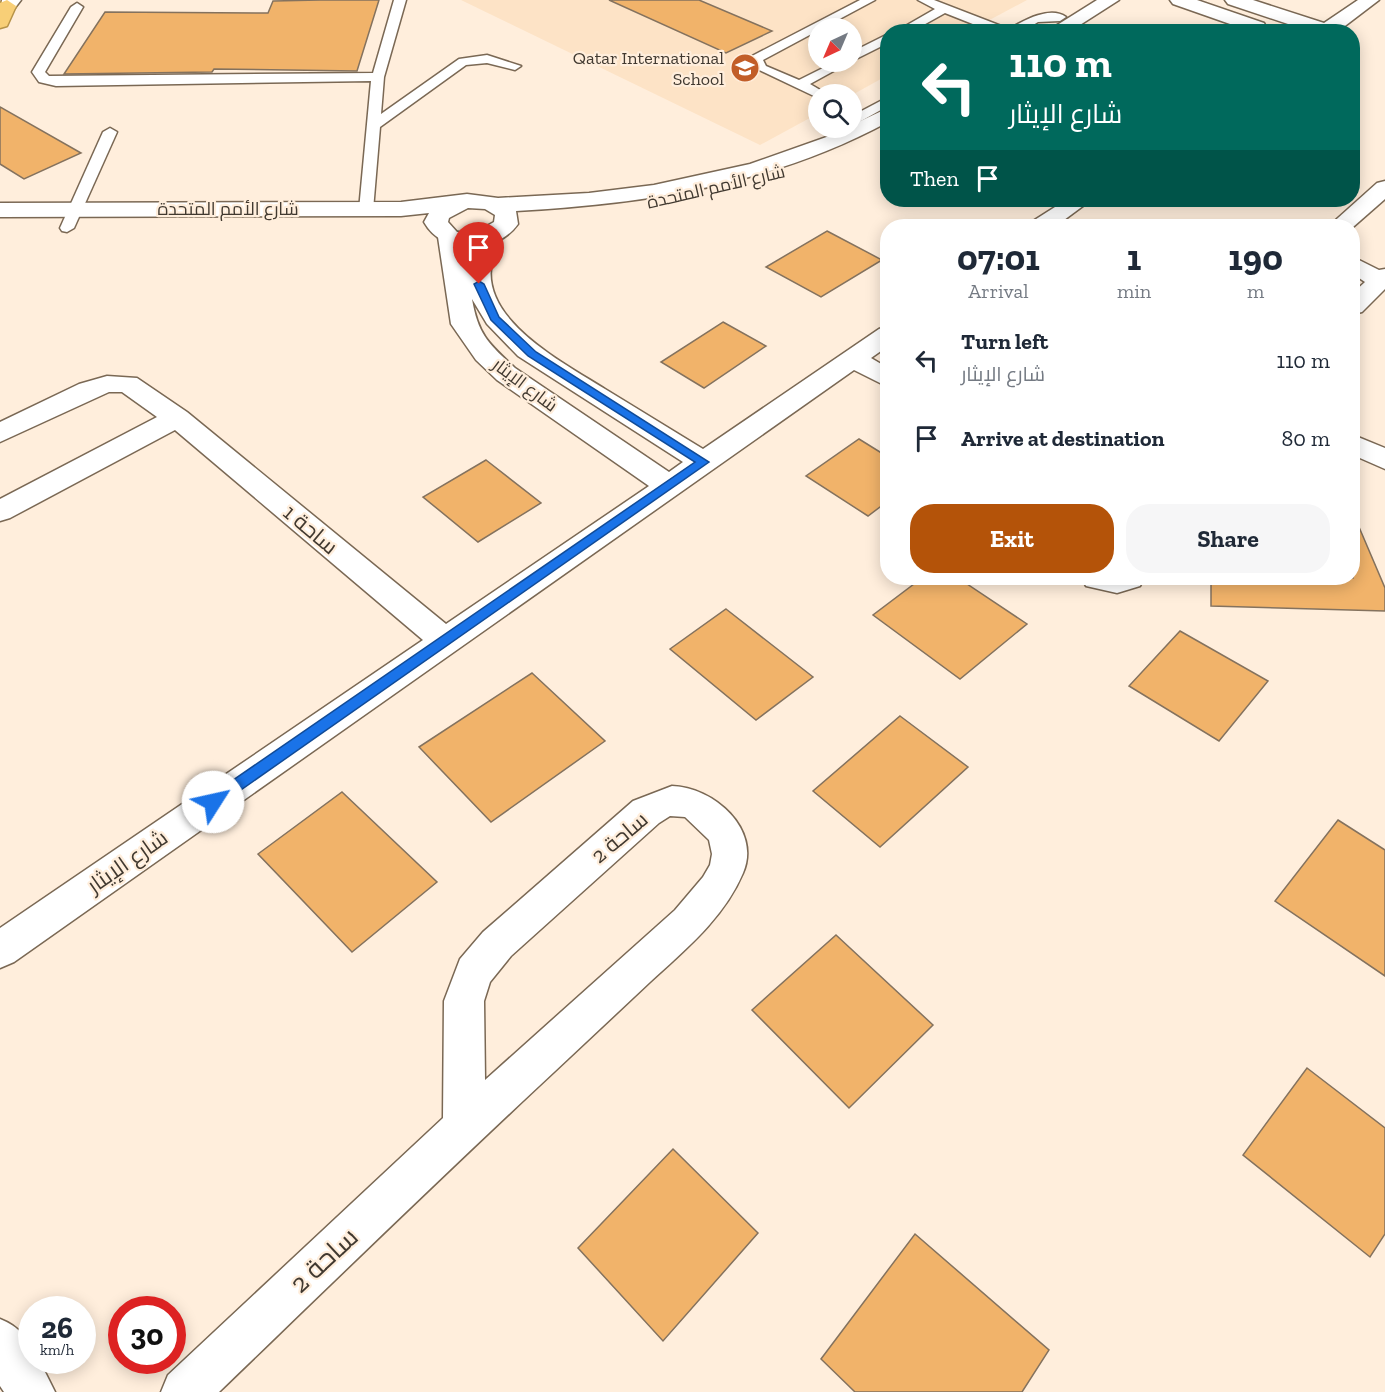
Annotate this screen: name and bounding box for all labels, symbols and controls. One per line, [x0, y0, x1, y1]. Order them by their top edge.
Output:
north arrow [808, 18, 862, 72]
map controls [808, 18, 862, 138]
text: 110 m [1009, 37, 1112, 88]
place label: Qatar International School [573, 47, 724, 90]
icon: left [910, 48, 988, 126]
school or university icon: Qatar International School [729, 52, 761, 84]
button: search [808, 84, 862, 138]
text: شارع الإيثار [1009, 98, 1122, 130]
street label: شارع الأمم المتحدة [645, 160, 787, 215]
icon: arrive [971, 162, 1004, 195]
text: Then [910, 165, 959, 192]
street label: شارع الأمم المتحدة [157, 198, 299, 221]
pin [453, 222, 504, 284]
icon: arrive [462, 231, 495, 264]
text: 07:01 [957, 236, 1040, 279]
text: 1 [1127, 236, 1141, 279]
text: 190 [1228, 236, 1283, 279]
text: Arrival [968, 279, 1029, 303]
text: min [1117, 279, 1151, 303]
text: m [1247, 279, 1264, 303]
text: Turn left [961, 328, 1048, 355]
icon: left [910, 344, 943, 377]
text: 110 m [1276, 347, 1330, 374]
street label: شارع الإيثار [487, 353, 562, 417]
text: شارع الإيثار [961, 362, 1045, 386]
icon: arrive [910, 422, 943, 455]
text: Arrive at destination [961, 425, 1164, 452]
text: 80 m [1282, 425, 1330, 452]
street label: ساحة 1 [278, 499, 344, 560]
button: Exit [910, 504, 1114, 573]
button: Share [1126, 504, 1330, 573]
position arrow [181, 770, 245, 834]
street label: ساحة 2 [585, 806, 653, 869]
street label: شارع الإيثار [80, 824, 173, 901]
street label: ساحة 2 [283, 1221, 365, 1299]
speed limit sign: 30 [108, 1296, 186, 1374]
text: 26 [41, 1310, 73, 1346]
text: km/h [40, 1341, 74, 1359]

